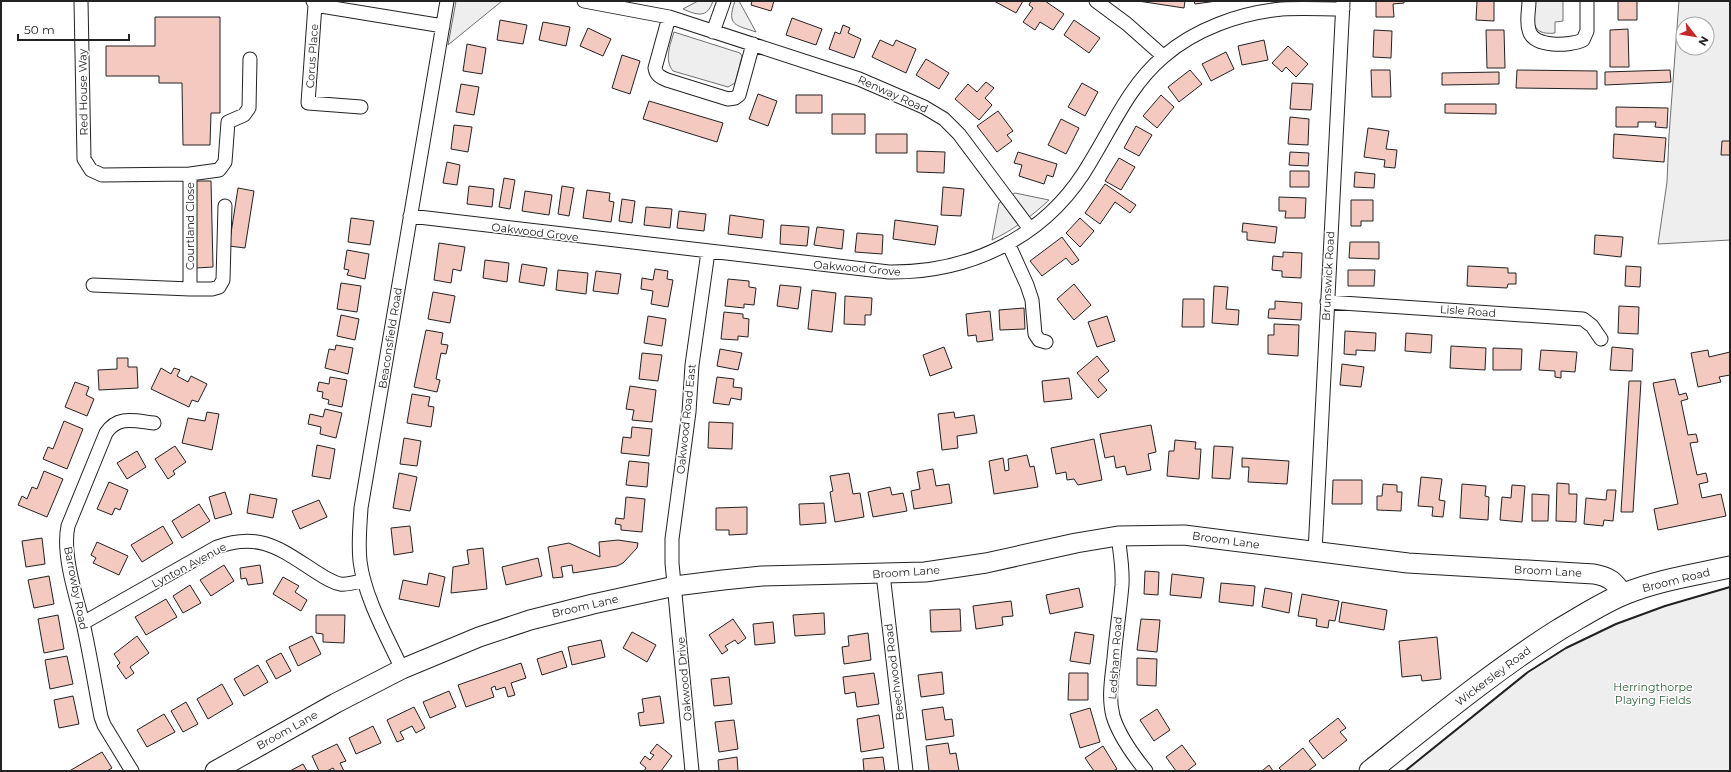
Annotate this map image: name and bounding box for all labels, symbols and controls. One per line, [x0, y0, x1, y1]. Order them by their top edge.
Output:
scale bar [18, 16, 129, 42]
north arrow [1675, 16, 1715, 56]
text: 50 m [24, 22, 55, 37]
street label: Corus Place [303, 23, 321, 89]
text: N [1695, 34, 1712, 49]
street label: Red House Way [75, 48, 91, 136]
street label: Renway Road [856, 72, 930, 116]
street label: Courtland Close [183, 182, 197, 270]
street label: Oakwood Grove [491, 220, 580, 244]
street label: Brunswick Road [1319, 231, 1337, 321]
street label: Oakwood Grove [813, 257, 902, 279]
street label: Beaconsfield Road [375, 286, 405, 390]
street label: Lisle Road [1440, 302, 1496, 320]
street label: Oakwood Road East [673, 363, 699, 475]
street label: Broom Lane [1191, 528, 1261, 552]
street label: Lynton Avenue [149, 539, 229, 591]
street label: Barrowby Road [61, 545, 91, 631]
street label: Broom Lane [1514, 562, 1583, 580]
street label: Broom Lane [872, 563, 941, 581]
street label: Broom Road [1640, 565, 1712, 595]
street label: Broom Lane [550, 591, 620, 620]
street label: Ledsham Road [1105, 616, 1125, 700]
street label: Beechwood Road [881, 623, 907, 721]
street label: Oakwood Drive [673, 636, 695, 722]
street label: Wickersley Road [1452, 643, 1534, 709]
park label: Herringthorpe Playing Fields [1613, 680, 1693, 707]
street label: Broom Lane [254, 707, 320, 753]

